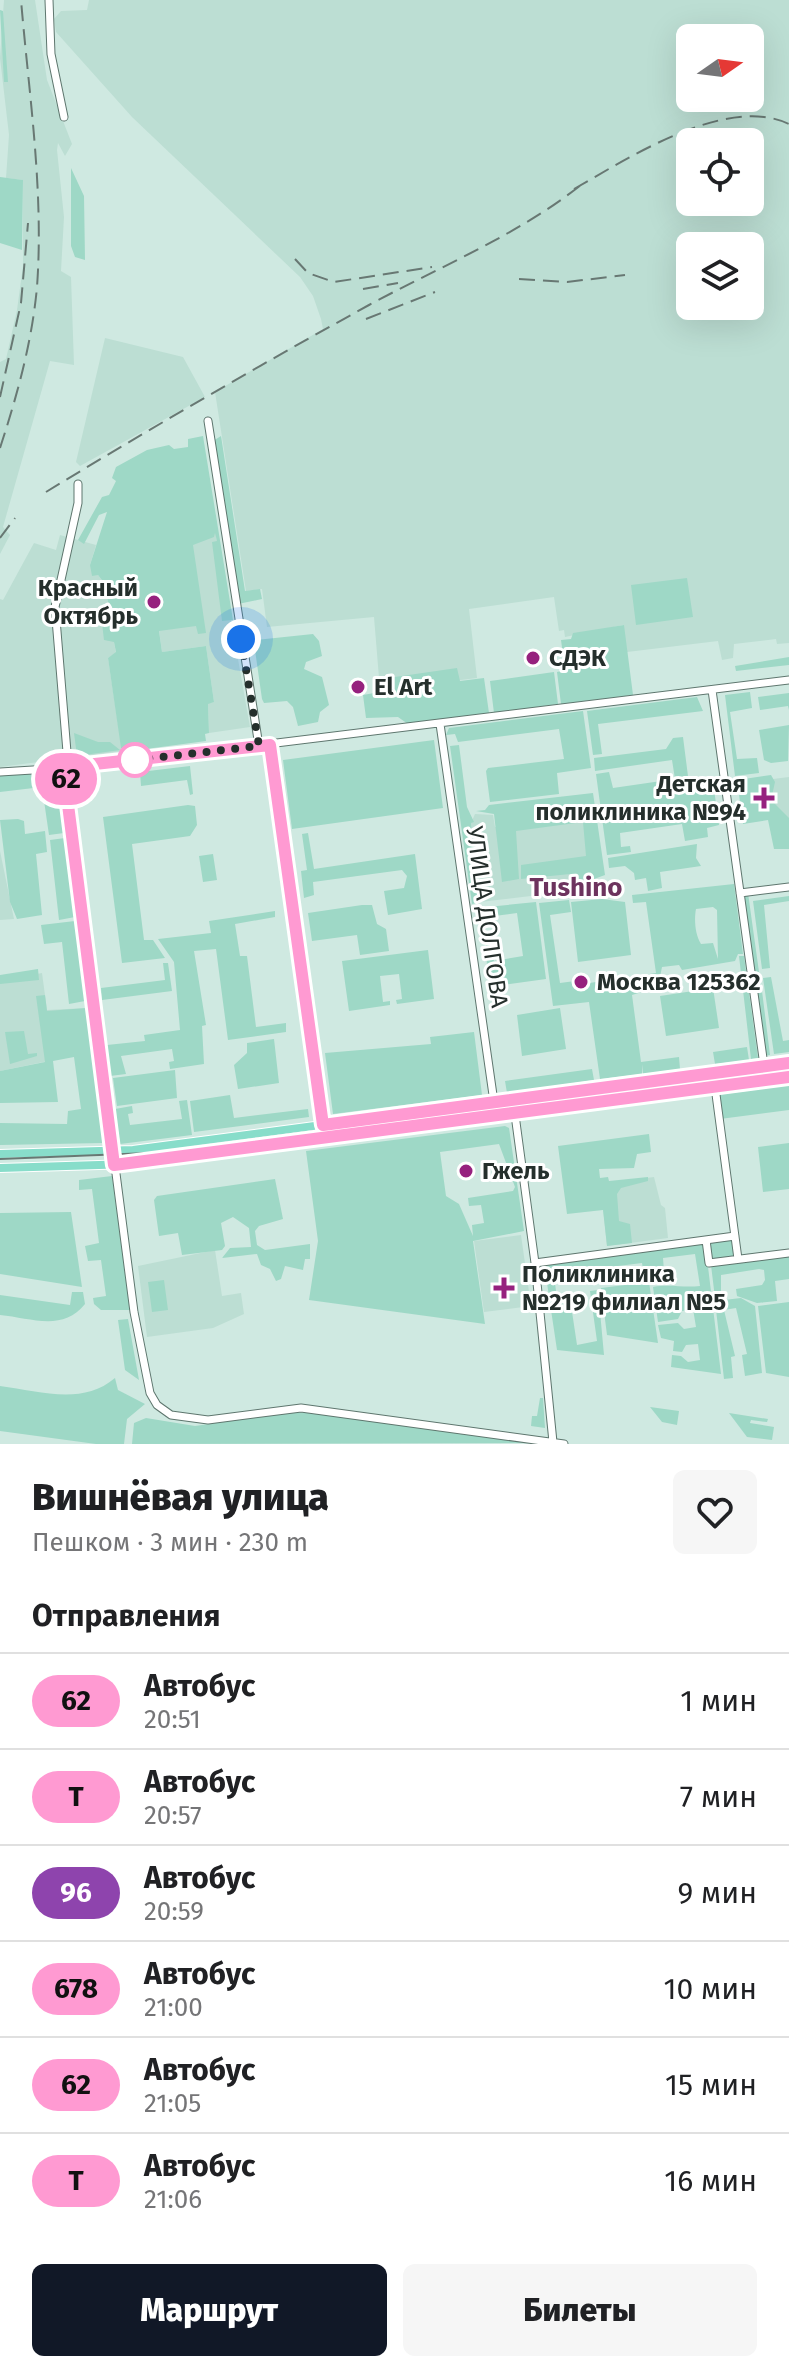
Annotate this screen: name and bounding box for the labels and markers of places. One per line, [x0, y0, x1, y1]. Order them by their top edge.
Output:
place label: Красный Октябрь [38, 574, 138, 630]
marker: Красный Октябрь [145, 593, 163, 611]
place label: СДЭК [549, 644, 607, 672]
marker: СДЭК [524, 649, 542, 667]
place label: El Art [374, 673, 433, 701]
marker: El Art [349, 678, 367, 696]
unlabelled marker [118, 743, 152, 777]
place label: Детская поликлиника №94 [536, 770, 746, 826]
marker: Детская поликлиника №94 [753, 787, 775, 809]
place label: Москва 125362 [597, 968, 761, 996]
marker: Москва 125362 [572, 973, 590, 991]
place label: Гжель [482, 1157, 550, 1185]
marker: Гжель [457, 1162, 475, 1180]
place label: Поликлиника №219 филиал №5 [522, 1260, 726, 1316]
marker: Поликлиника №219 филиал №5 [493, 1277, 515, 1299]

